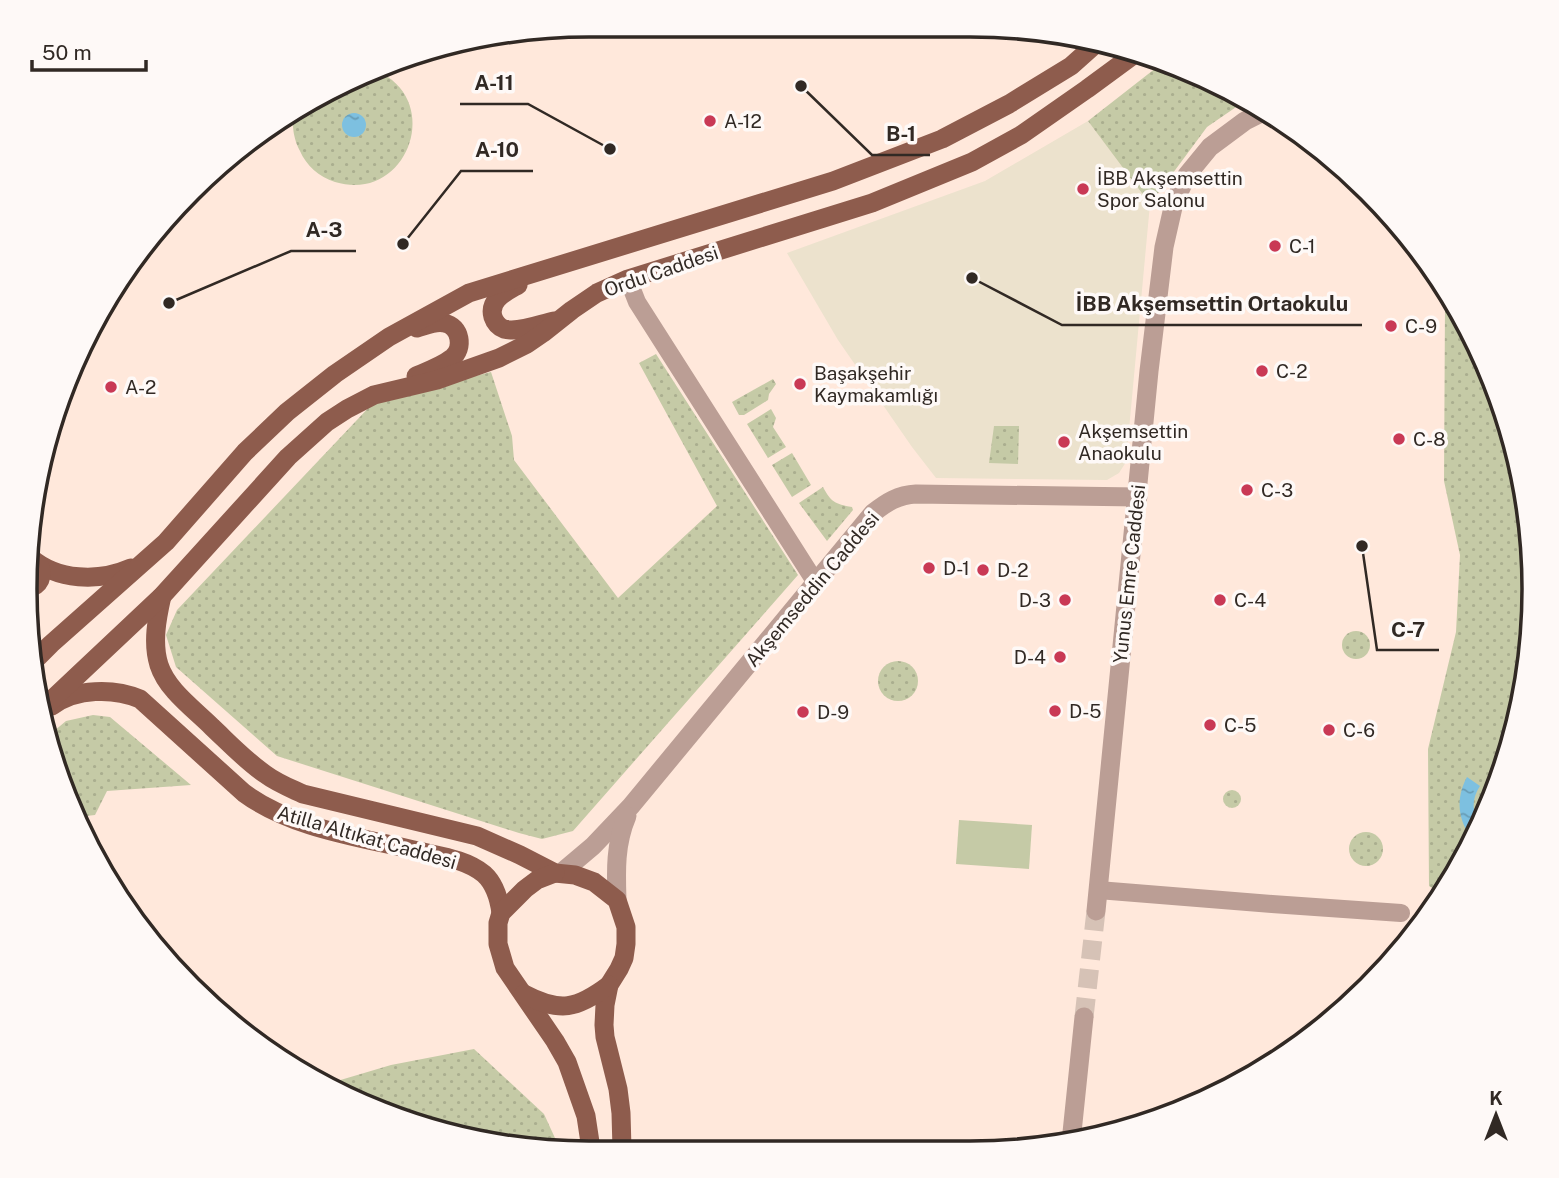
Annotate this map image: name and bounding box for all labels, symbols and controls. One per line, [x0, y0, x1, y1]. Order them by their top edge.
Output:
scale bar [32, 28, 145, 72]
text: 50 m [42, 40, 92, 65]
callout: A-11 [460, 62, 528, 104]
text: A-11 [474, 70, 514, 95]
place label: A-12 [724, 110, 762, 132]
marker: A-12 [702, 113, 718, 129]
callout: B-1 [872, 113, 930, 155]
text: B-1 [886, 121, 916, 146]
callout: A-10 [461, 129, 533, 171]
text: A-10 [475, 137, 519, 162]
place label: İBB Akşemsettin Spor Salonu [1097, 167, 1243, 211]
marker: İBB Akşemsettin Spor Salonu [1075, 181, 1091, 197]
callout: A-3 [291, 209, 356, 251]
text: A-3 [306, 217, 342, 242]
place label: C-1 [1289, 235, 1316, 257]
marker: C-1 [1267, 238, 1283, 254]
street label: Ordu Caddesi [601, 241, 721, 301]
callout: İBB Akşemsettin Ortaokulu [1062, 283, 1362, 325]
text: İBB Akşemsettin Ortaokulu [1076, 291, 1348, 316]
place label: C-9 [1405, 315, 1437, 337]
marker: C-9 [1383, 318, 1399, 334]
place label: C-2 [1276, 360, 1308, 382]
place label: Başakşehir Kaymakamlığı [814, 362, 938, 406]
marker: C-2 [1254, 363, 1270, 379]
place label: A-2 [125, 376, 156, 398]
marker: Başakşehir Kaymakamlığı [792, 376, 808, 392]
marker: A-2 [103, 379, 119, 395]
place label: Akşemsettin Anaokulu [1078, 420, 1188, 464]
place label: C-8 [1413, 428, 1446, 450]
marker: C-8 [1391, 431, 1407, 447]
marker: Akşemsettin Anaokulu [1056, 434, 1072, 450]
place label: C-3 [1261, 479, 1293, 501]
marker: C-3 [1239, 482, 1255, 498]
street label: Yunus Emre Caddesi [1109, 484, 1149, 664]
street label: Akşemseddin Caddesi [741, 507, 883, 671]
place label: D-1 [943, 557, 970, 579]
place label: D-2 [997, 559, 1029, 581]
marker: D-1 [921, 560, 937, 576]
marker: D-2 [975, 562, 991, 578]
place label: D-3 [1019, 589, 1051, 611]
place label: C-4 [1234, 589, 1266, 611]
marker: D-3 [1057, 592, 1073, 608]
marker: C-4 [1212, 592, 1228, 608]
callout: C-7 [1377, 608, 1439, 650]
text: C-7 [1391, 617, 1425, 642]
place label: D-4 [1014, 646, 1046, 668]
marker: D-4 [1052, 649, 1068, 665]
place label: D-5 [1069, 700, 1102, 722]
place label: D-9 [817, 701, 849, 723]
marker: D-5 [1047, 703, 1063, 719]
marker: D-9 [795, 704, 811, 720]
place label: C-5 [1224, 714, 1256, 736]
marker: C-5 [1202, 717, 1218, 733]
place label: C-6 [1343, 719, 1375, 741]
marker: C-6 [1321, 722, 1337, 738]
street label: Atilla Altıkat Caddesi [275, 801, 459, 873]
north arrow [1461, 1080, 1531, 1150]
text: K [1489, 1087, 1503, 1109]

